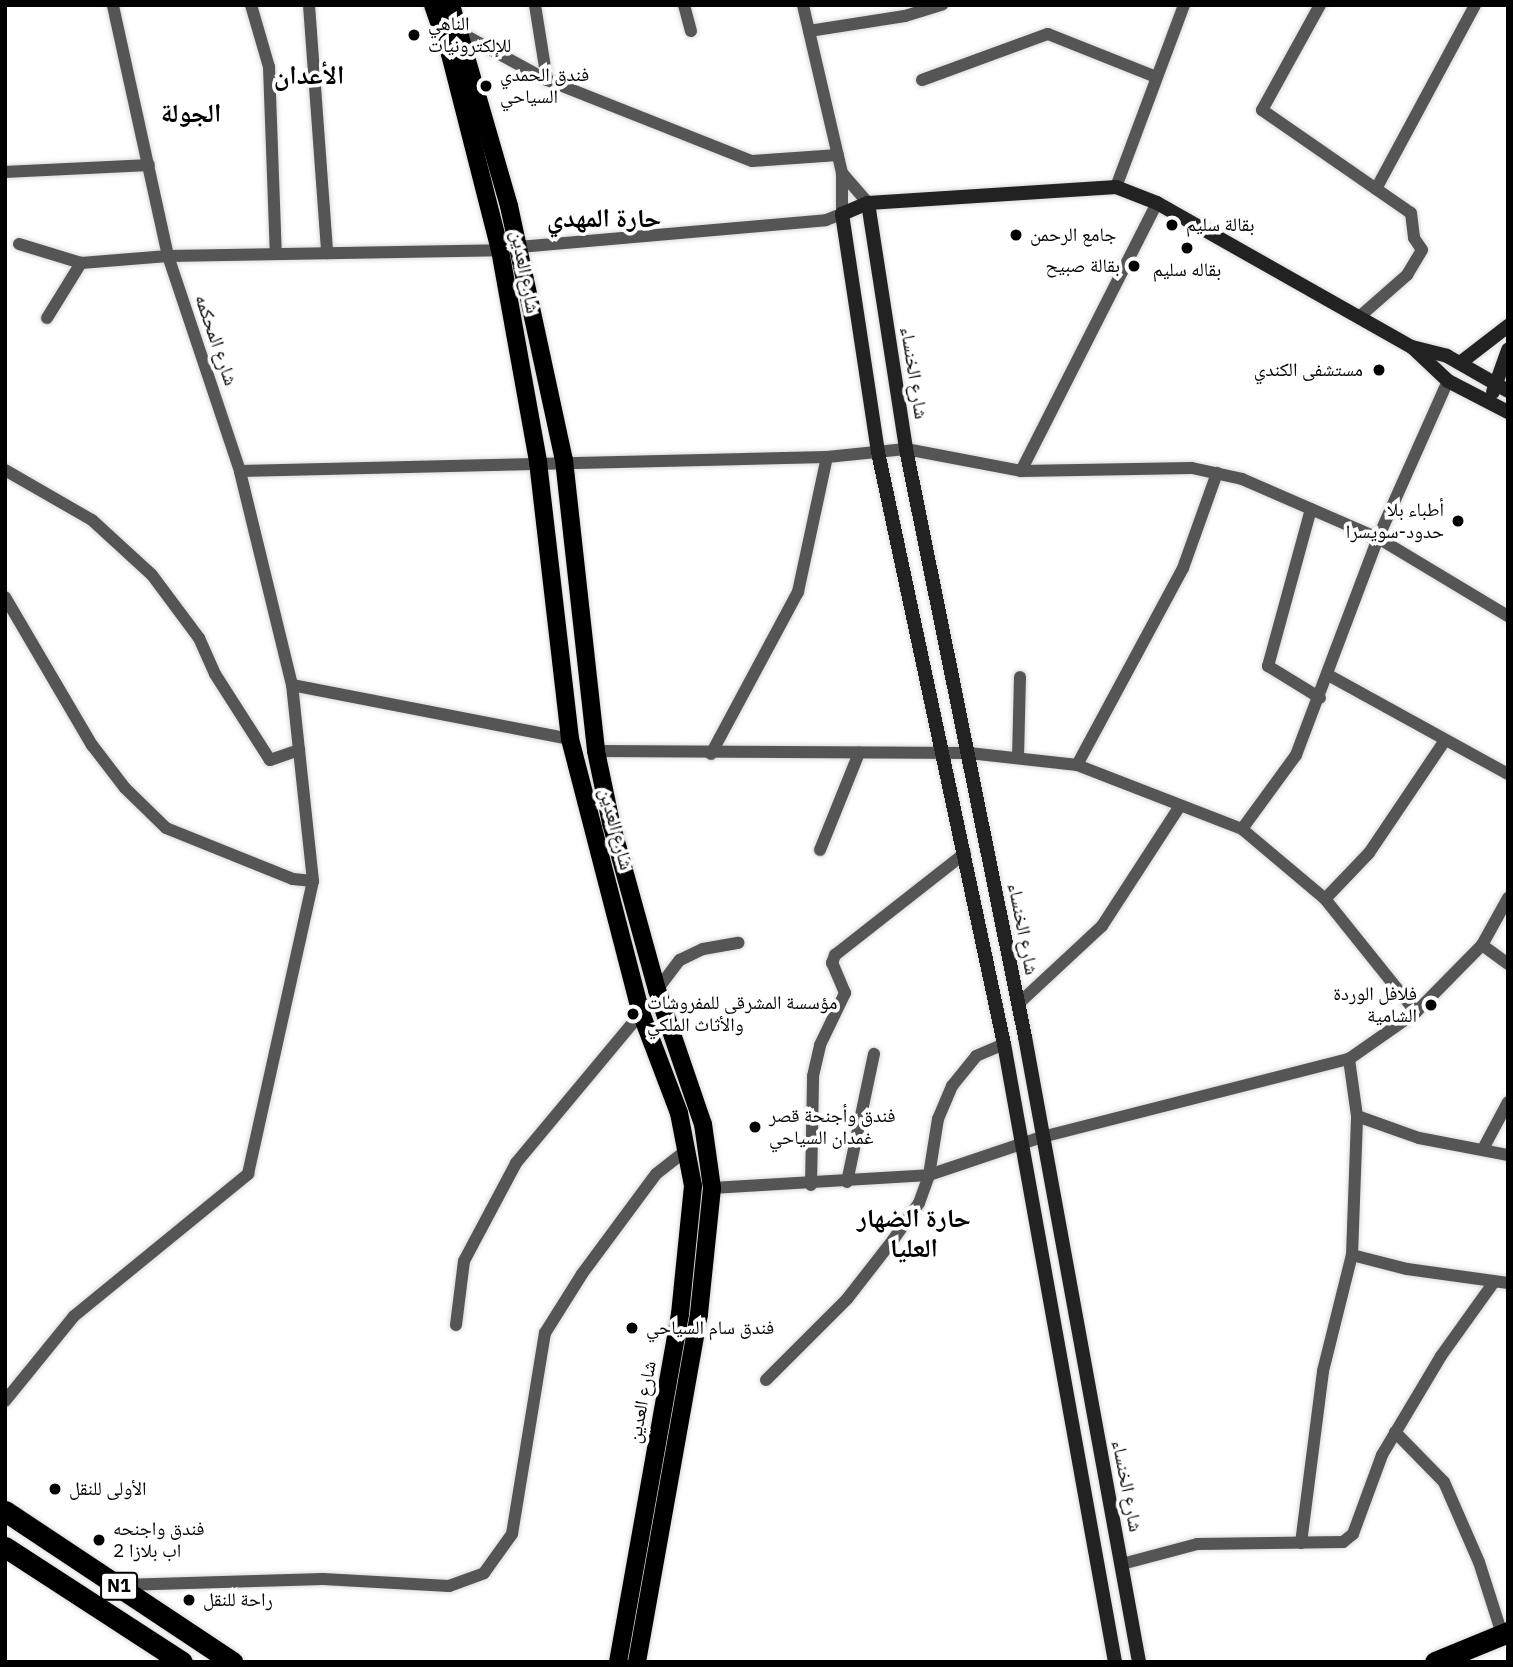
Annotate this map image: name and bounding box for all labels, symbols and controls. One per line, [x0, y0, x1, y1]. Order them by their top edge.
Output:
place label: الناهي للإلكترونيات [428, 13, 511, 57]
marker: الناهي للإلكترونيات [406, 27, 422, 43]
district label: الأعدان [274, 59, 344, 91]
place label: فندق الحمدي السياحي [500, 64, 589, 108]
marker: فندق الحمدي السياحي [478, 78, 494, 94]
district label: الجولة [161, 97, 221, 129]
district label: حارة المهدي [547, 202, 661, 234]
place label: بقالة سليم [1186, 214, 1255, 236]
marker: بقالة سليم [1164, 217, 1180, 233]
place label: جامع الرحمن [1030, 224, 1116, 246]
marker: جامع الرحمن [1008, 227, 1024, 243]
street label: شارع العدين [506, 229, 544, 315]
marker: بقاله سليم [1179, 240, 1195, 256]
place label: بقالة صبيح [1046, 255, 1120, 277]
marker: بقالة صبيح [1126, 258, 1142, 274]
place label: بقاله سليم [1153, 259, 1221, 281]
street label: شارع المحكمه [190, 291, 242, 389]
street label: شارع الخنساء [895, 325, 933, 421]
place label: مستشفى الكندي [1254, 359, 1363, 381]
marker: مستشفى الكندي [1369, 360, 1389, 380]
place label: أطباء بلا حدود-سويسرا [1346, 499, 1444, 543]
marker: أطباء بلا حدود-سويسرا [1450, 513, 1466, 529]
street label: شارع العدين [594, 786, 638, 872]
street label: شارع الخنساء [1003, 881, 1043, 977]
place label: فلافل الوردة الشامية [1333, 983, 1417, 1027]
place label: مؤسسة المشرقي للمفروشات والأثاث الملكي [647, 992, 837, 1036]
marker: فلافل الوردة الشامية [1423, 997, 1439, 1013]
marker: مؤسسة المشرقي للمفروشات والأثاث الملكي [625, 1006, 641, 1022]
place label: فندق وأجنحة قصر غمدان السياحي [769, 1105, 896, 1149]
marker: فندق وأجنحة قصر غمدان السياحي [747, 1119, 763, 1135]
district label: حارة الضهار العليا [857, 1202, 971, 1264]
place label: فندق سام السياحي [646, 1317, 774, 1339]
marker: فندق سام السياحي [624, 1320, 640, 1336]
street label: شارع العدين [623, 1359, 661, 1445]
street label: شارع الخنساء [1107, 1438, 1147, 1534]
place label: الأولى للنقل [69, 1478, 147, 1500]
marker: الأولى للنقل [47, 1481, 63, 1497]
place label: فندق واجنحه اب بلازا 2 [113, 1518, 205, 1562]
marker: فندق واجنحه اب بلازا 2 [91, 1532, 107, 1548]
road number: N1 [100, 1572, 138, 1601]
place label: راحة للنقل [203, 1589, 273, 1611]
marker: راحة للنقل [181, 1592, 197, 1608]

